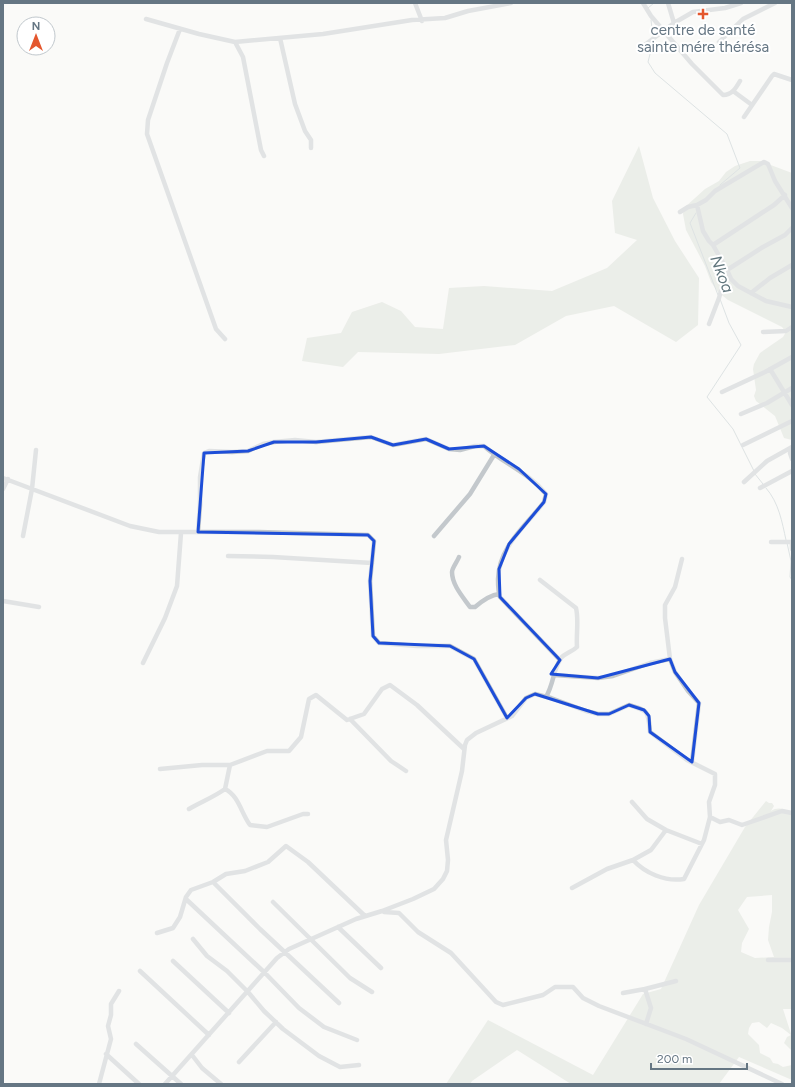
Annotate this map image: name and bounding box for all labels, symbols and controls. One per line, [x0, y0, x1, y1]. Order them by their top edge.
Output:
marker: centre de santé sainte mére thérésa [697, 8, 709, 20]
north arrow [16, 16, 56, 56]
text: N [32, 20, 40, 33]
place label: centre de santé sainte mére thérésa [637, 21, 769, 56]
water label: Nkoa [706, 253, 738, 295]
scale bar [651, 1045, 747, 1071]
text: 200 m [657, 1052, 692, 1066]

